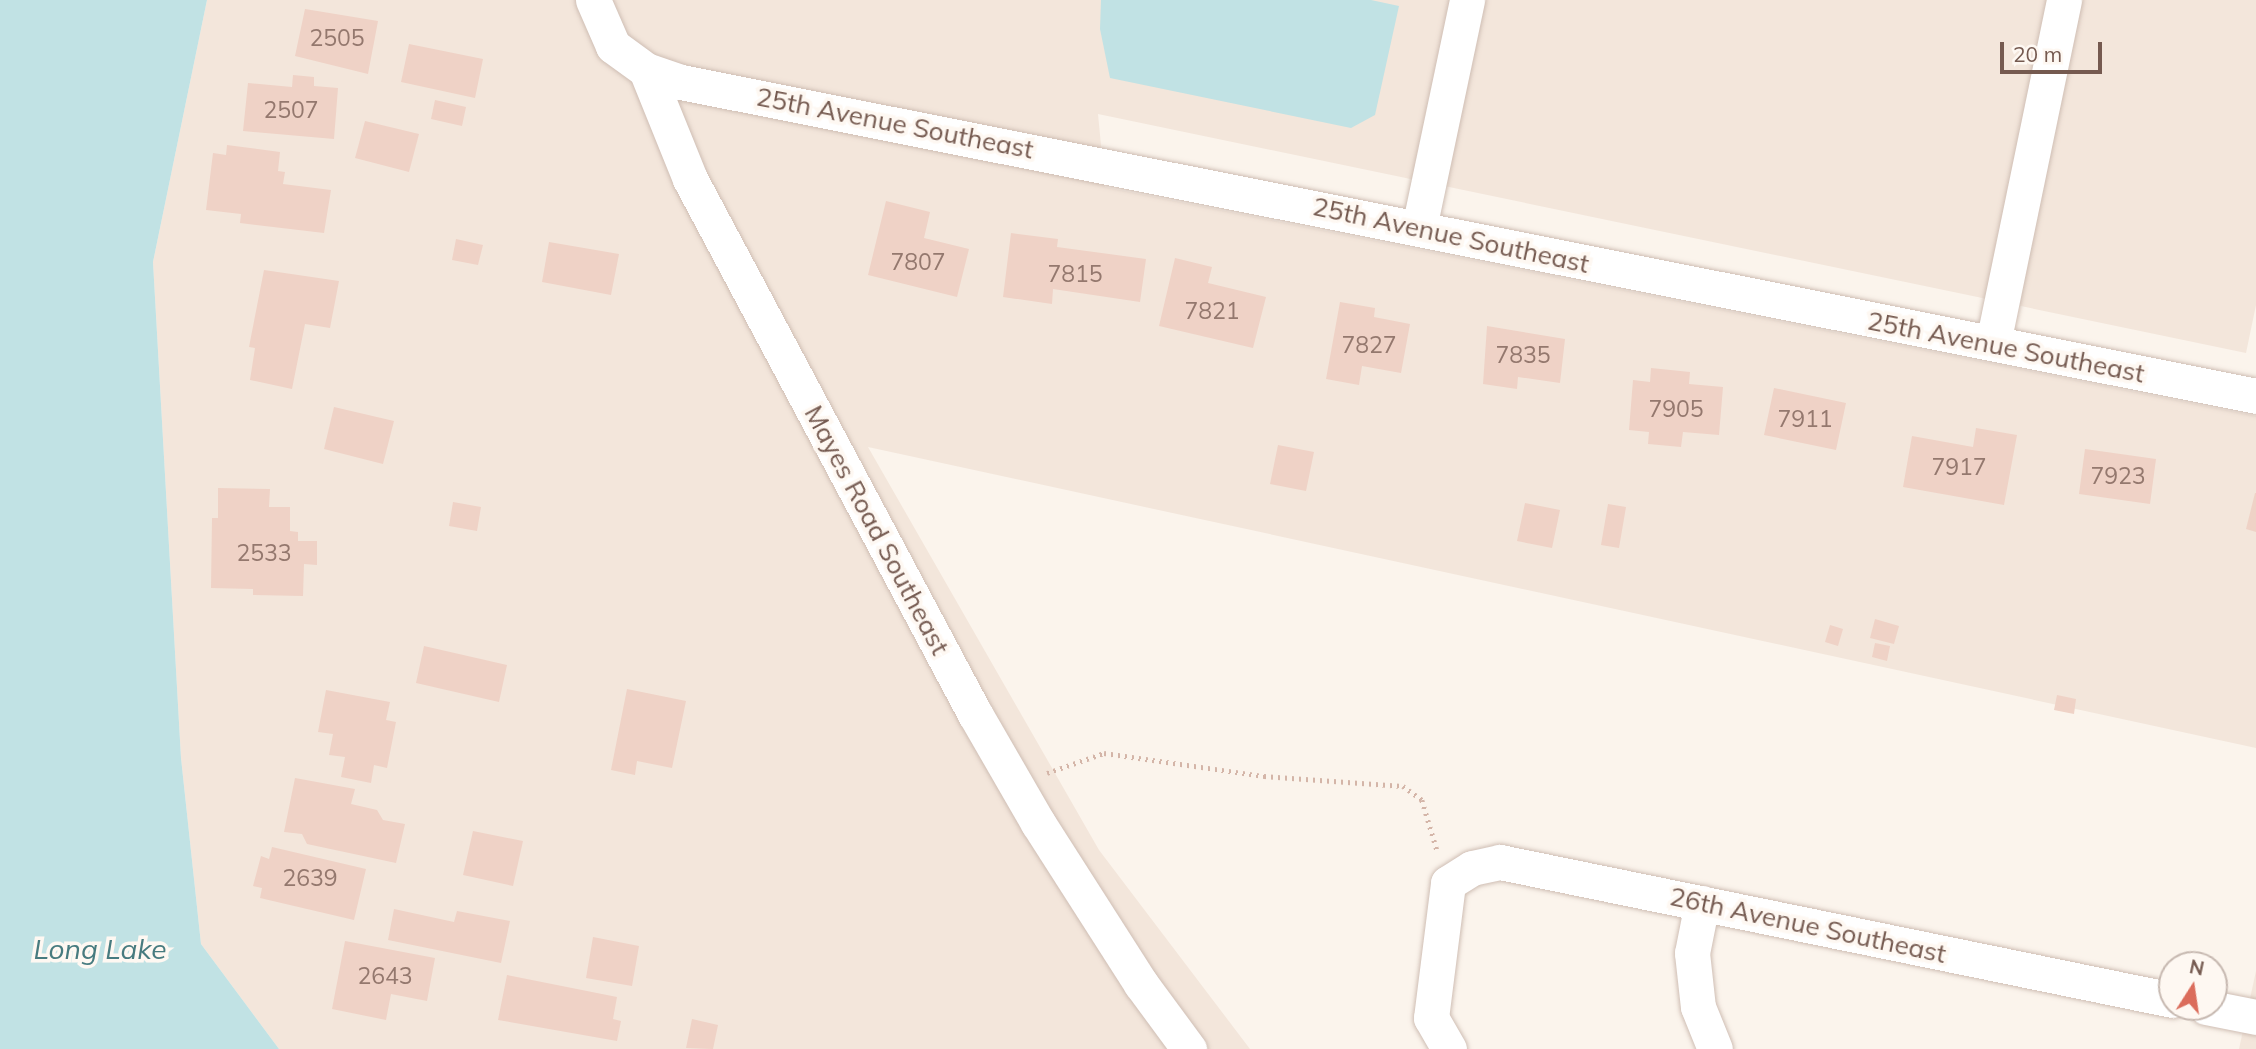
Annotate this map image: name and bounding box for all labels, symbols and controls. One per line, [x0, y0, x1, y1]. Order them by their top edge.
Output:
house number: 2505 [309, 24, 365, 52]
scale bar [2004, 28, 2106, 72]
text: 20 m [2013, 41, 2062, 67]
street label: 25th Avenue Southeast [754, 81, 1036, 165]
house number: 2507 [263, 96, 319, 124]
street label: 25th Avenue Southeast [1310, 190, 1592, 280]
house number: 7807 [890, 248, 946, 276]
house number: 7815 [1047, 260, 1103, 288]
house number: 7821 [1184, 297, 1240, 325]
street label: 25th Avenue Southeast [1865, 305, 2147, 389]
house number: 7827 [1341, 331, 1397, 359]
house number: 7835 [1495, 341, 1551, 369]
house number: 7905 [1648, 395, 1704, 423]
street label: Mayes Road Southeast [798, 400, 956, 660]
house number: 7911 [1777, 405, 1833, 433]
house number: 7917 [1931, 453, 1987, 481]
house number: 7923 [2090, 462, 2146, 490]
house number: 2533 [236, 539, 292, 567]
house number: 2639 [282, 864, 338, 892]
street label: 26th Avenue Southeast [1667, 880, 1949, 970]
water label: Long Lake [33, 932, 167, 966]
north arrow [2158, 951, 2228, 1021]
text: N [2187, 954, 2206, 981]
house number: 2643 [357, 962, 413, 990]

